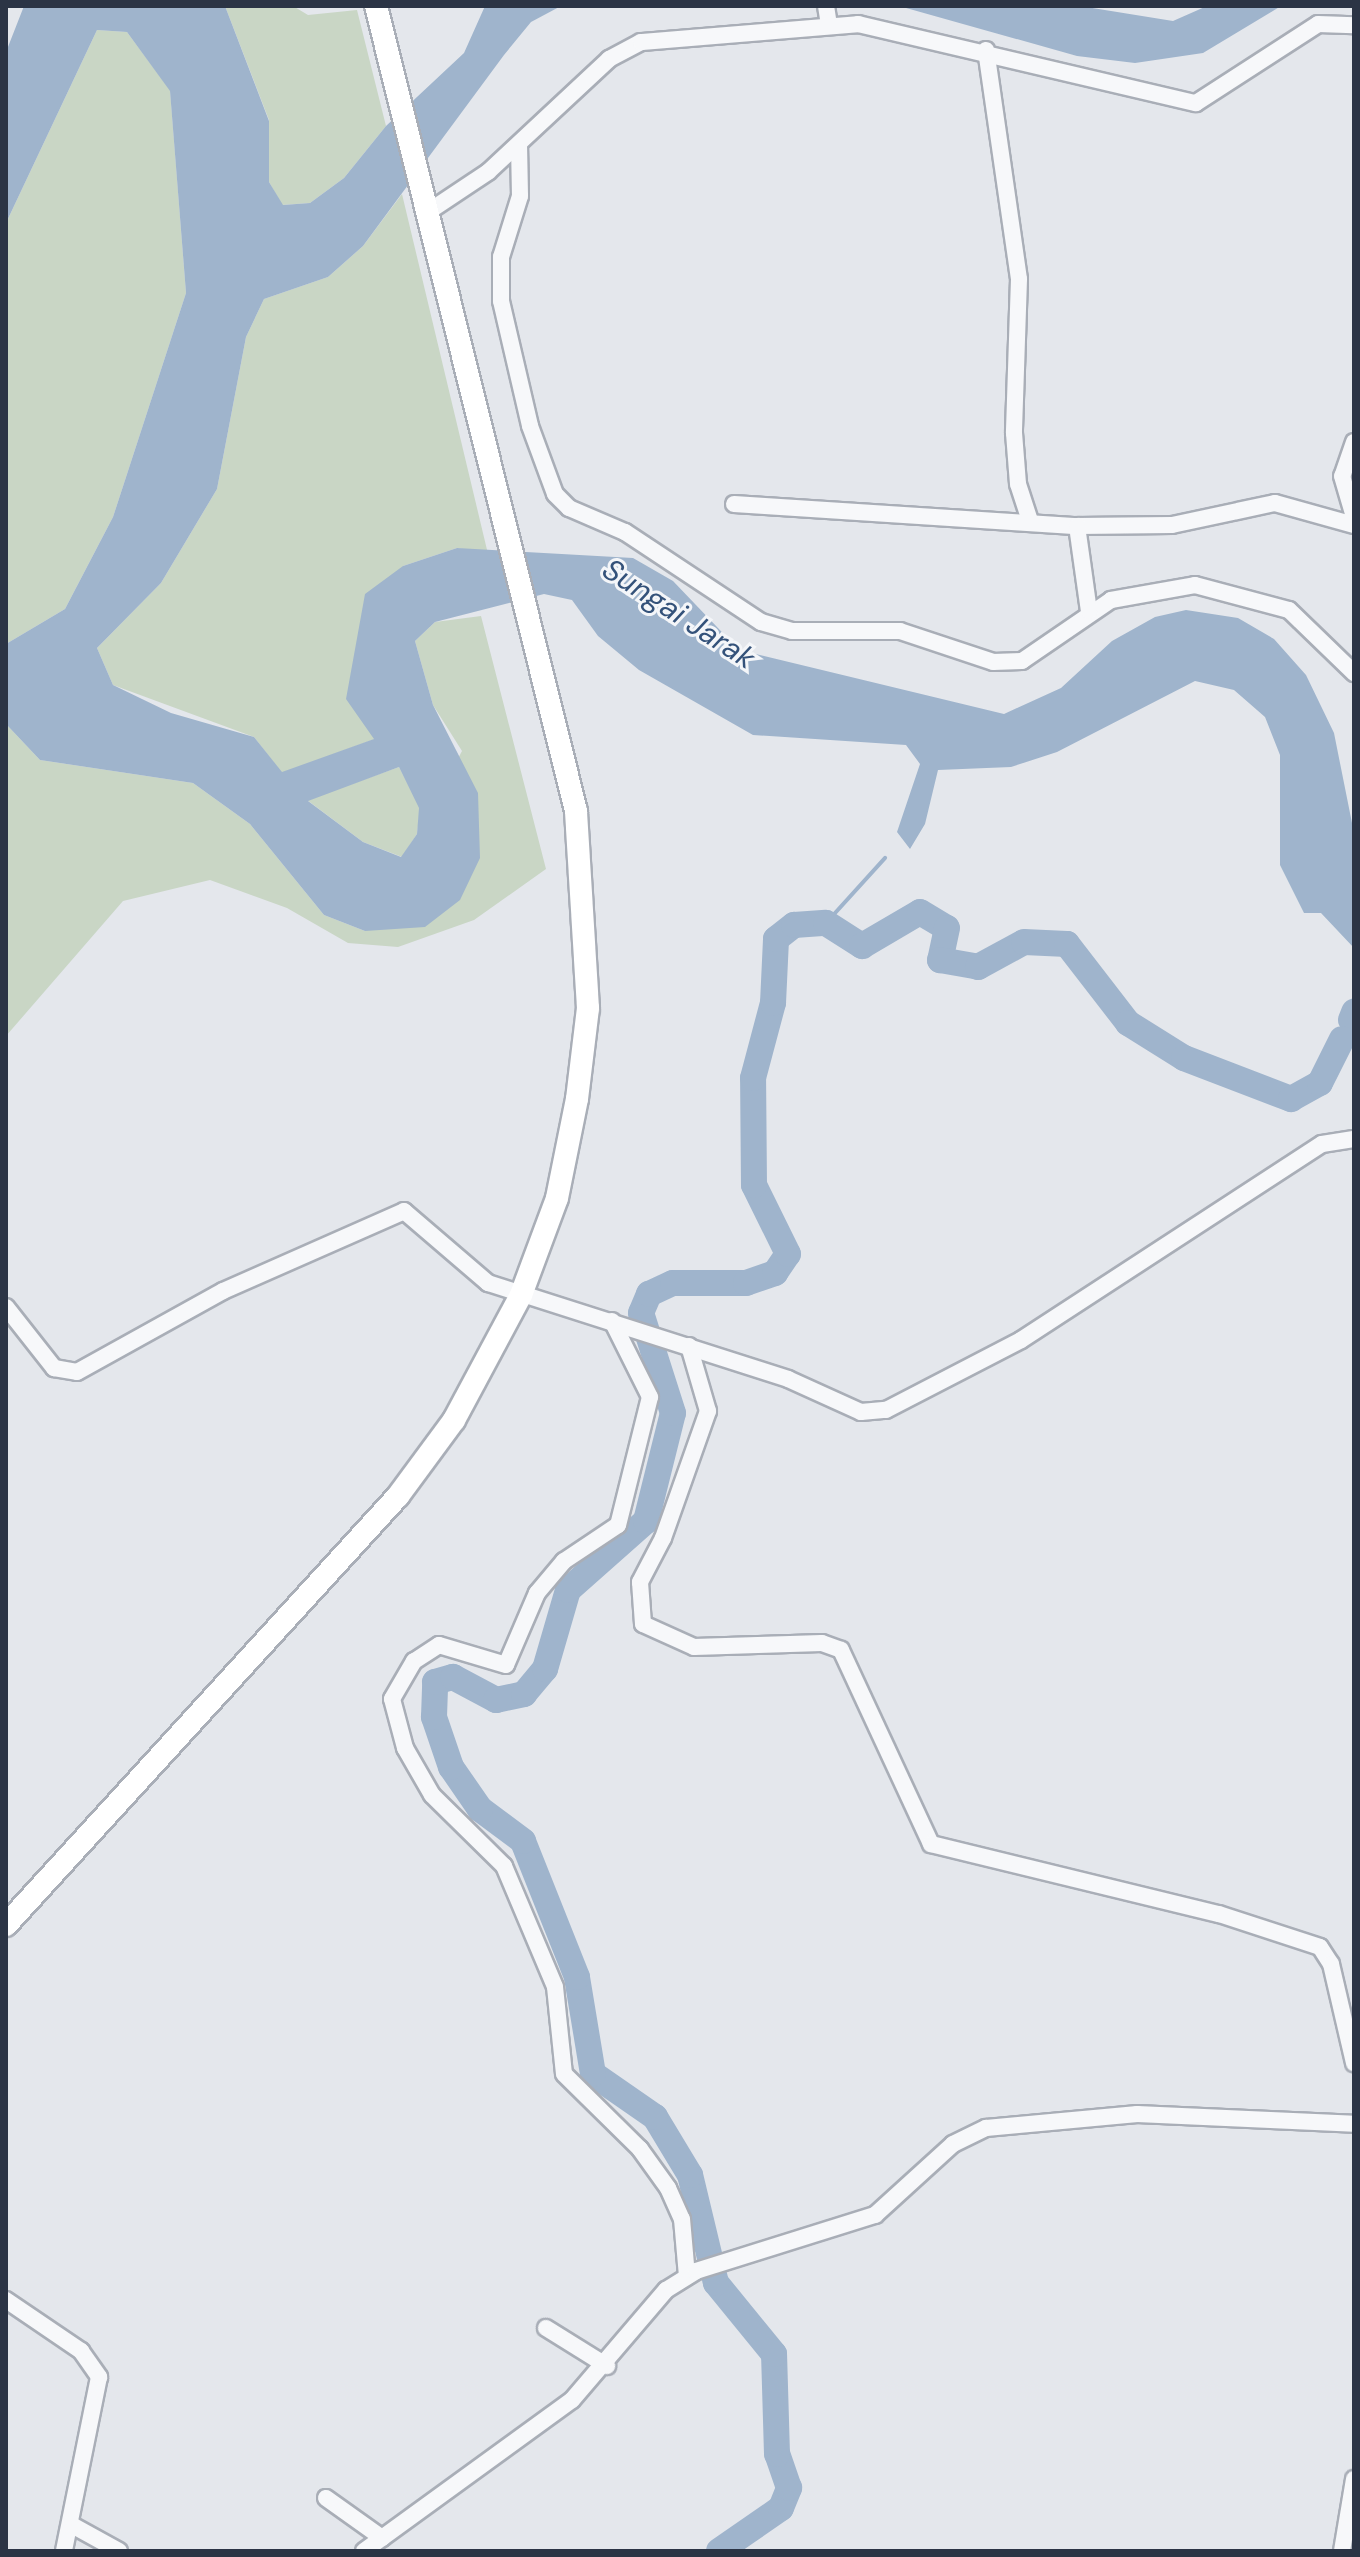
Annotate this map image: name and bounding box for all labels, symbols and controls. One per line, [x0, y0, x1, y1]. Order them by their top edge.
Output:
water label: Sungai Jarak [596, 551, 762, 677]

